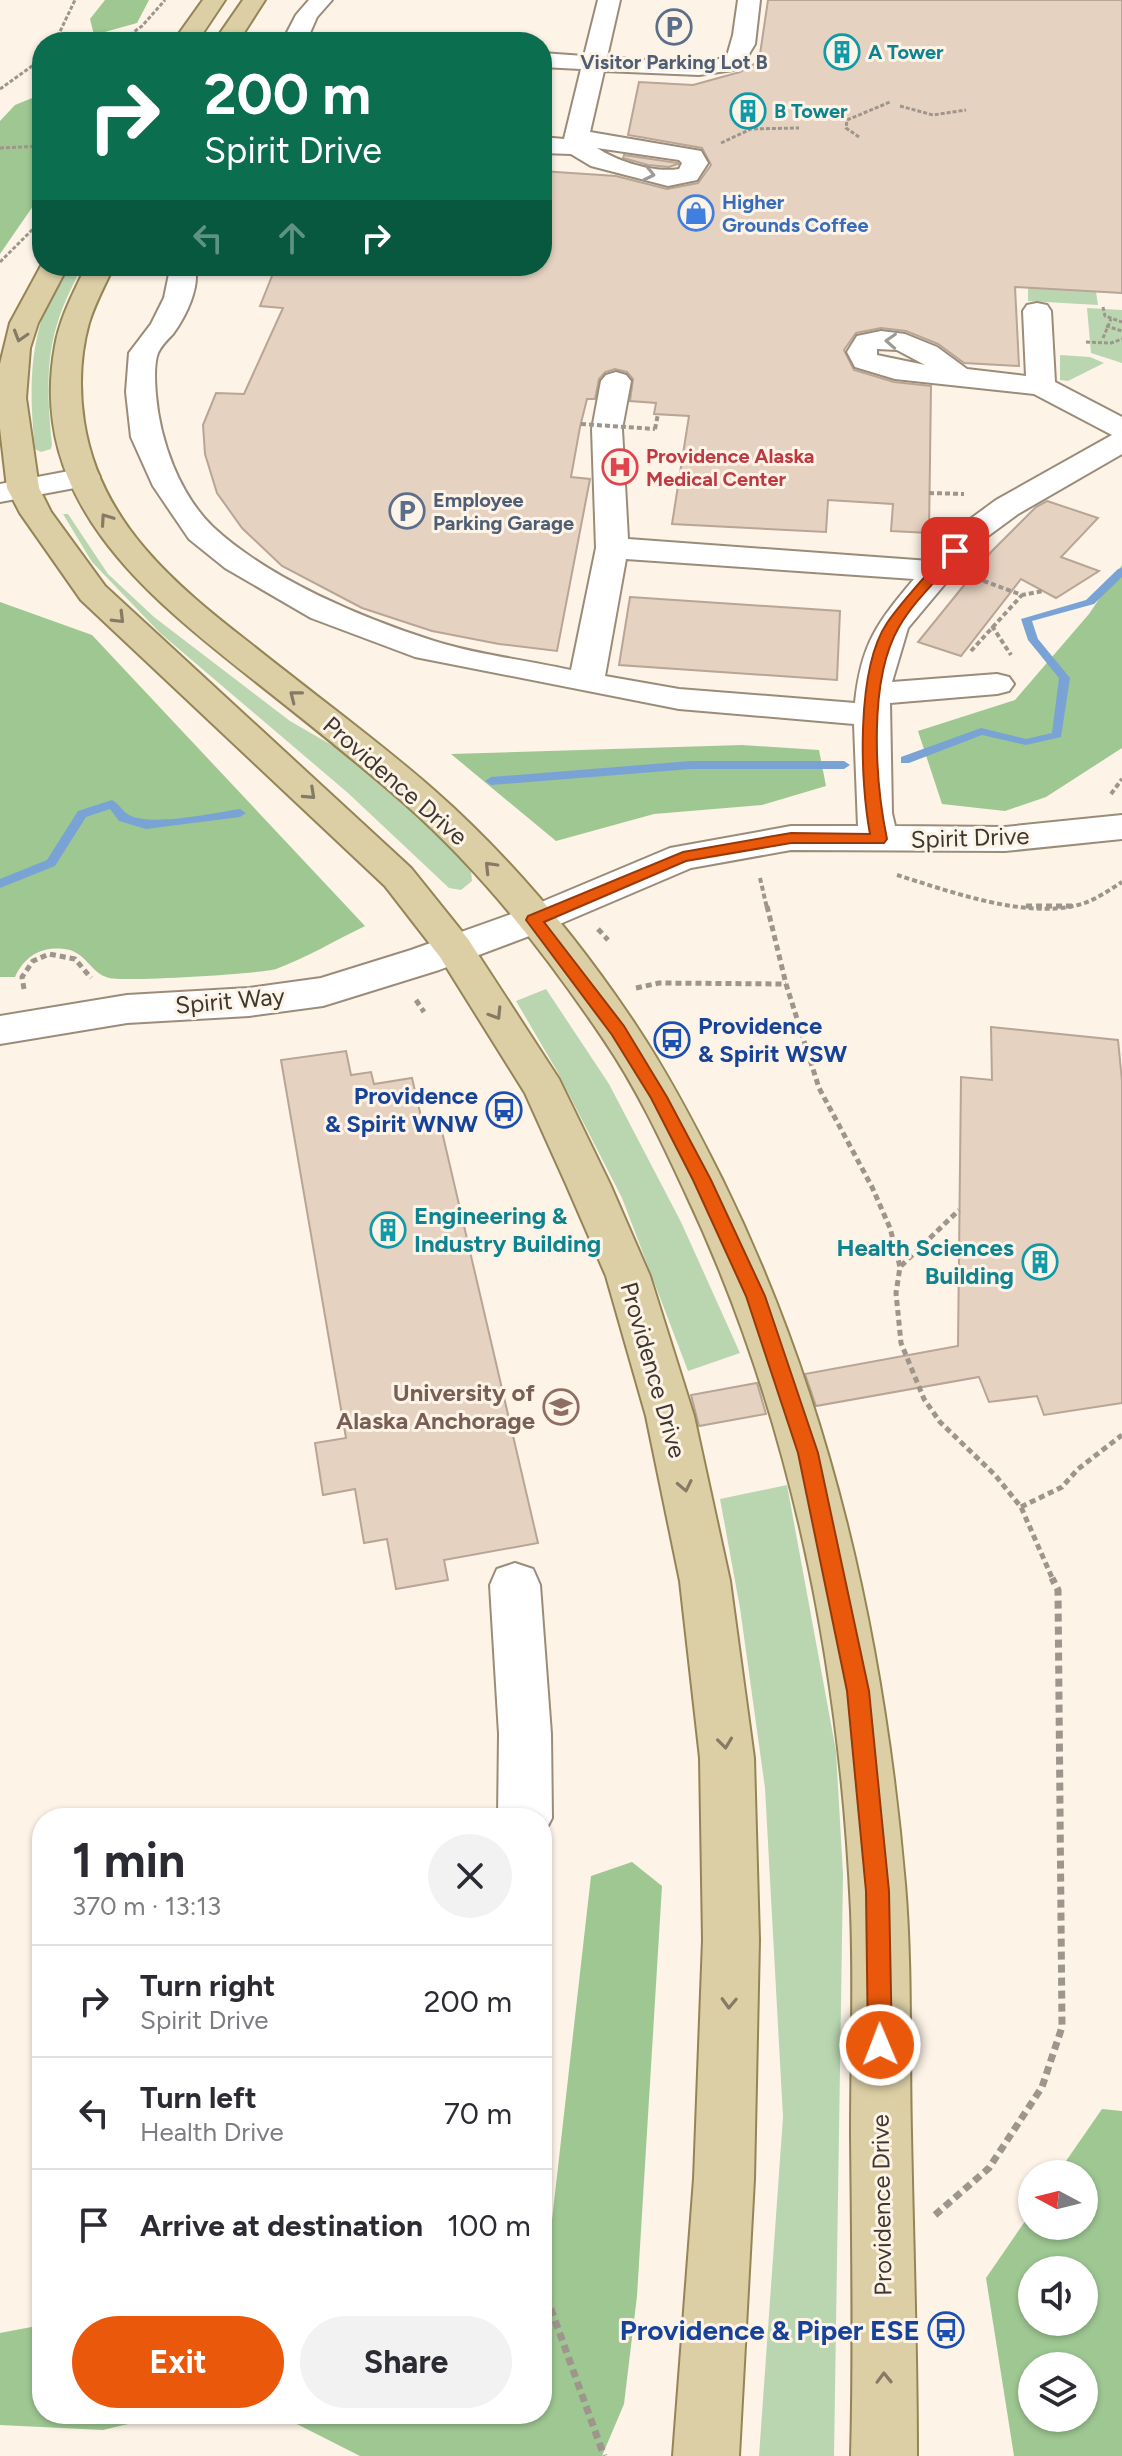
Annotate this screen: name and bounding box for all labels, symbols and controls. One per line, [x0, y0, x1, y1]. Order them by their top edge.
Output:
parking icon: Visitor Parking Lot B [655, 8, 693, 46]
building icon: A Tower [823, 33, 861, 71]
place label: A Tower [868, 40, 944, 64]
place label: Visitor Parking Lot B [580, 50, 768, 74]
text: 200 m [204, 61, 371, 128]
icon: right [72, 64, 176, 168]
building icon: B Tower [729, 92, 767, 130]
place label: B Tower [774, 99, 848, 123]
text: Spirit Drive [204, 129, 382, 172]
one-way arrow [643, 165, 656, 182]
place label: Higher Grounds Coffee [722, 190, 869, 237]
shop icon: Higher Grounds Coffee [677, 194, 715, 232]
icon: left [186, 216, 230, 260]
icon: ahead [270, 216, 314, 260]
icon: right [354, 216, 398, 260]
one-way arrow [13, 329, 29, 342]
one-way arrow [884, 332, 897, 349]
place label: Providence Alaska Medical Center [646, 444, 814, 491]
hospital icon: Providence Alaska Medical Center [601, 448, 639, 486]
place label: Employee Parking Garage [433, 488, 574, 535]
parking icon: Employee Parking Garage [388, 492, 426, 530]
one-way arrow [101, 513, 116, 527]
pin [921, 517, 989, 585]
icon: arrive [933, 529, 977, 573]
one-way arrow [109, 609, 124, 623]
one-way arrow [289, 691, 304, 705]
street label: Providence Drive [317, 710, 473, 851]
one-way arrow [301, 785, 315, 799]
street label: Spirit Drive [910, 821, 1030, 854]
one-way arrow [485, 862, 499, 876]
street label: Spirit Way [174, 981, 286, 1020]
one-way arrow [486, 1005, 501, 1020]
place label: Providence & Spirit WSW [698, 1011, 847, 1068]
bus stop icon: Providence & Spirit WSW [653, 1021, 691, 1059]
place label: Providence & Spirit WNW [325, 1081, 478, 1138]
bus stop icon: Providence & Spirit WNW [485, 1091, 523, 1129]
place label: Engineering & Industry Building [414, 1201, 601, 1258]
building icon: Engineering & Industry Building [369, 1211, 407, 1249]
place label: Health Sciences Building [836, 1233, 1014, 1290]
building icon: Health Sciences Building [1021, 1243, 1059, 1281]
street label: Providence Drive [615, 1279, 692, 1461]
place label: University of Alaska Anchorage [336, 1378, 536, 1435]
school or university icon: University of Alaska Anchorage [542, 1388, 580, 1426]
one-way arrow [676, 1479, 693, 1492]
one-way arrow [716, 1737, 733, 1750]
text: 1 min [72, 1831, 185, 1889]
button: close [428, 1834, 512, 1918]
text: 370 m · 13:13 [72, 1890, 221, 1922]
text: Turn right [140, 1967, 275, 2004]
icon: right [72, 1979, 116, 2023]
text: 200 m [424, 1983, 512, 2020]
one-way arrow [721, 1997, 738, 2010]
position arrow [838, 2003, 922, 2087]
text: Spirit Drive [140, 2004, 269, 2036]
text: Turn left [140, 2079, 257, 2116]
icon: left [72, 2091, 116, 2135]
text: 70 m [444, 2095, 512, 2132]
street label: Providence Drive [865, 2114, 898, 2296]
text: Health Drive [140, 2116, 284, 2148]
north arrow [1018, 2160, 1098, 2240]
map controls [1018, 2160, 1098, 2432]
icon: arrive [72, 2203, 116, 2247]
text: Arrive at destination [140, 2207, 423, 2244]
text: 100 m [447, 2207, 531, 2244]
button: sound [1018, 2256, 1098, 2336]
bus stop icon: Providence & Piper ESE [927, 2311, 965, 2349]
place label: Providence & Piper ESE [620, 2313, 920, 2347]
button: Exit [72, 2316, 284, 2408]
button: Share [300, 2316, 512, 2408]
button: layers [1018, 2352, 1098, 2432]
one-way arrow [876, 2371, 893, 2384]

